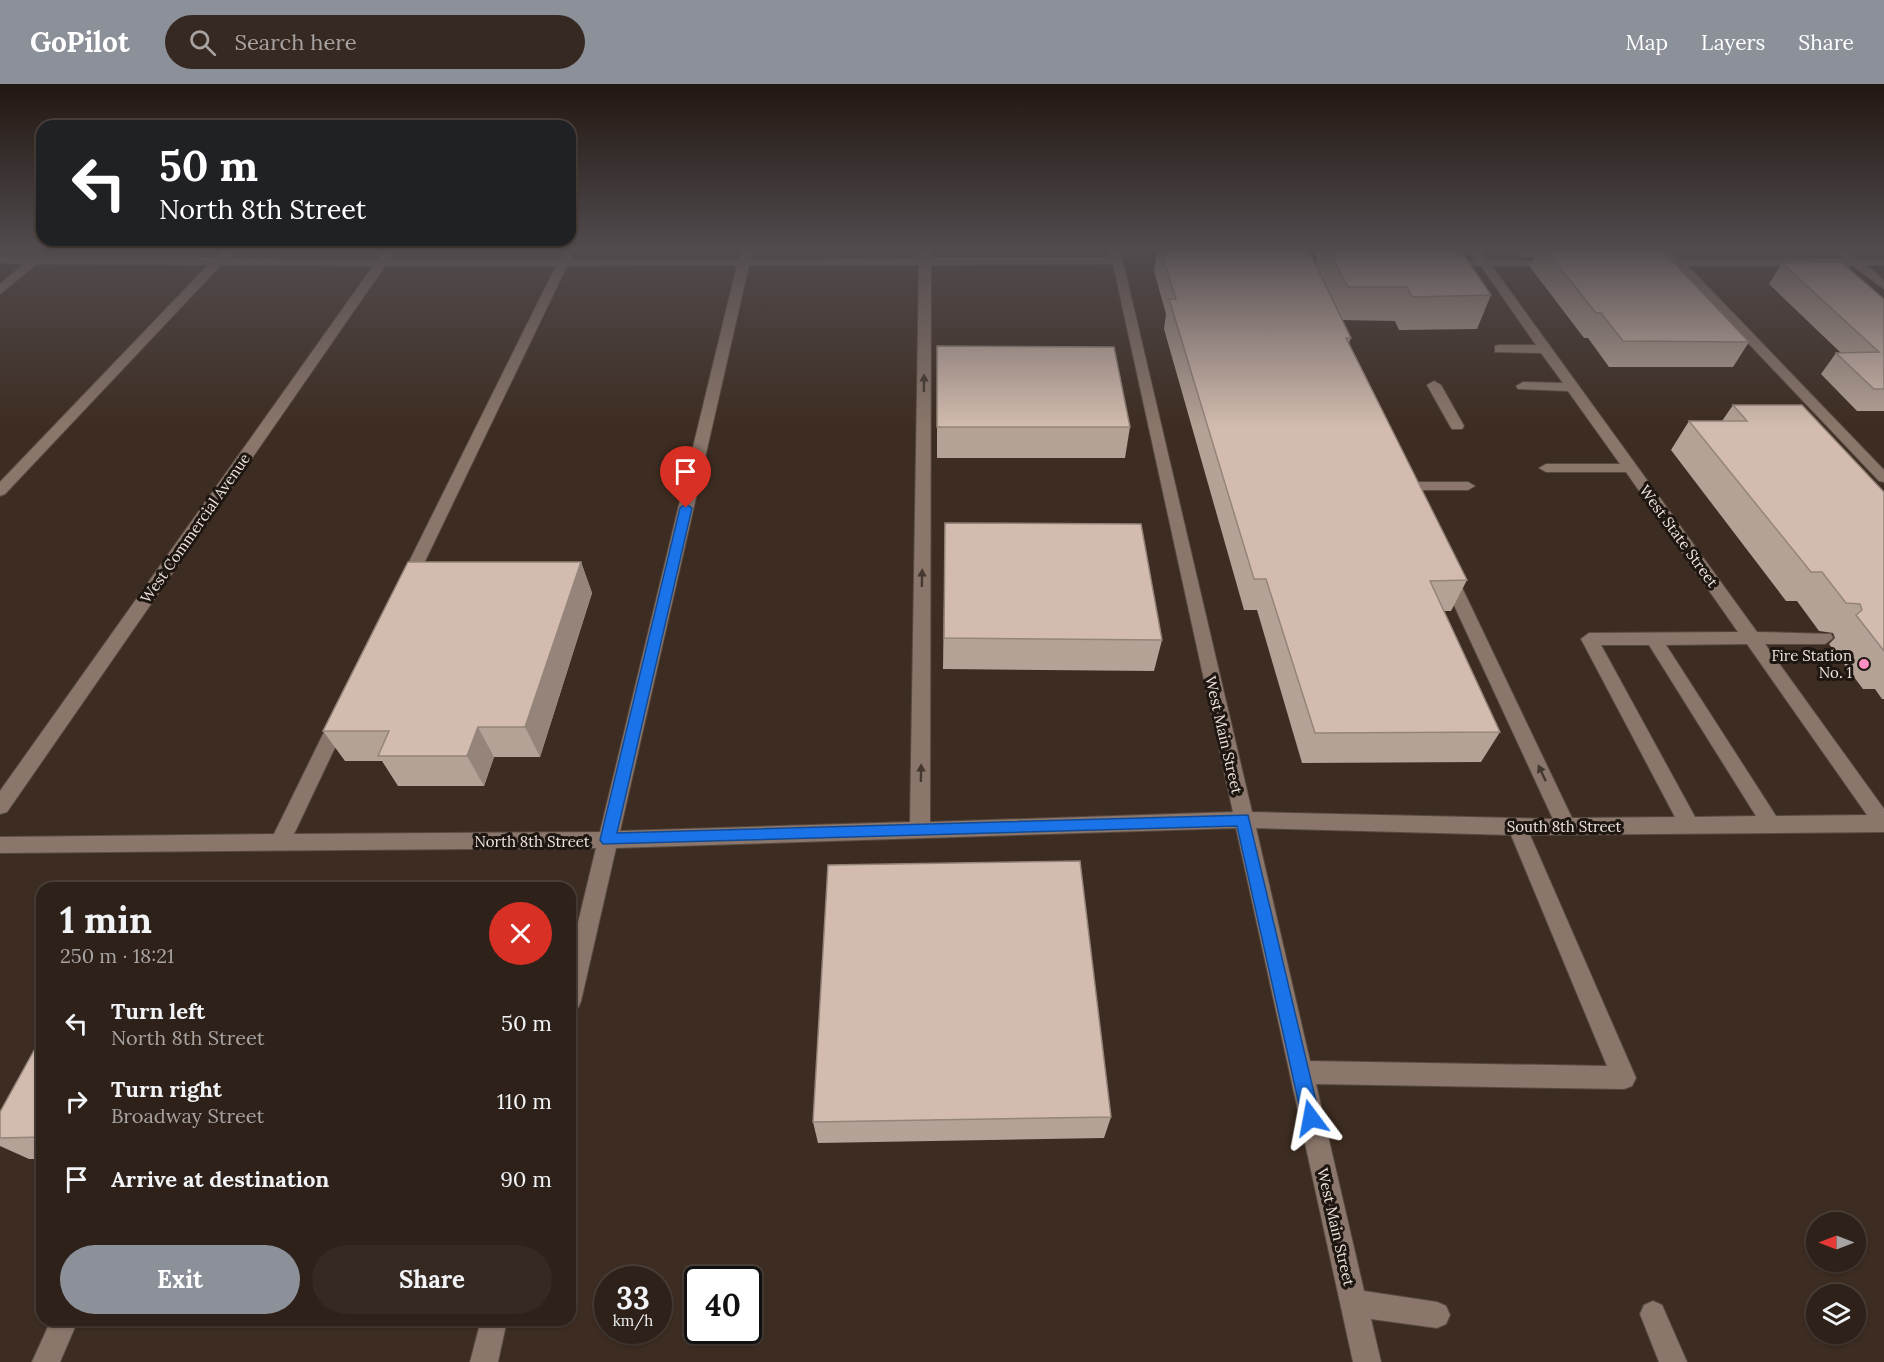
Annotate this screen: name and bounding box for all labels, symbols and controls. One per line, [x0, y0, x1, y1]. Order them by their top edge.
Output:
search box [165, 15, 585, 69]
text: GoPilot [30, 24, 129, 60]
icon: search [186, 26, 219, 59]
text: Search here [234, 28, 357, 56]
text: Map [1625, 29, 1668, 56]
text: Layers [1701, 29, 1765, 56]
text: Share [1798, 29, 1854, 56]
text: 50 m [159, 139, 258, 193]
icon: left [60, 144, 138, 222]
text: North 8th Street [159, 192, 366, 226]
one-way arrow [919, 374, 929, 393]
pin [660, 446, 711, 508]
street label: West Commercial Avenue [136, 449, 254, 607]
icon: arrive [669, 455, 702, 488]
street label: West State Street [1636, 481, 1722, 591]
one-way arrow [918, 569, 927, 588]
place label: Fire Station No. 1 [1771, 646, 1852, 682]
marker: Fire Station No. 1 [1857, 657, 1871, 671]
street label: West Main Street [1201, 674, 1247, 796]
one-way arrow [916, 764, 926, 783]
one-way arrow [1537, 765, 1546, 782]
street label: South 8th Street [1507, 817, 1622, 836]
street label: North 8th Street [474, 832, 590, 851]
text: 1 min [60, 897, 152, 943]
button: close [489, 902, 552, 965]
text: 250 m · 18:21 [60, 943, 174, 968]
text: Turn left [111, 997, 205, 1025]
icon: left [60, 1007, 93, 1040]
text: 50 m [501, 1009, 552, 1037]
text: North 8th Street [111, 1025, 264, 1050]
text: Turn right [111, 1075, 222, 1103]
icon: right [60, 1085, 93, 1118]
position arrow [1279, 1086, 1343, 1150]
text: 110 m [497, 1087, 552, 1115]
text: Broadway Street [111, 1103, 264, 1128]
icon: arrive [60, 1163, 93, 1196]
text: Arrive at destination [111, 1165, 329, 1193]
text: 90 m [500, 1165, 552, 1193]
street label: West Main Street [1313, 1166, 1359, 1288]
north arrow [1806, 1212, 1866, 1272]
map controls [1806, 1212, 1866, 1344]
button: Exit [60, 1245, 300, 1314]
button: Share [312, 1245, 552, 1314]
speed limit sign: 40 [684, 1266, 762, 1344]
text: 33 [616, 1279, 650, 1317]
button: layers [1806, 1284, 1866, 1344]
text: km/h [613, 1311, 653, 1330]

